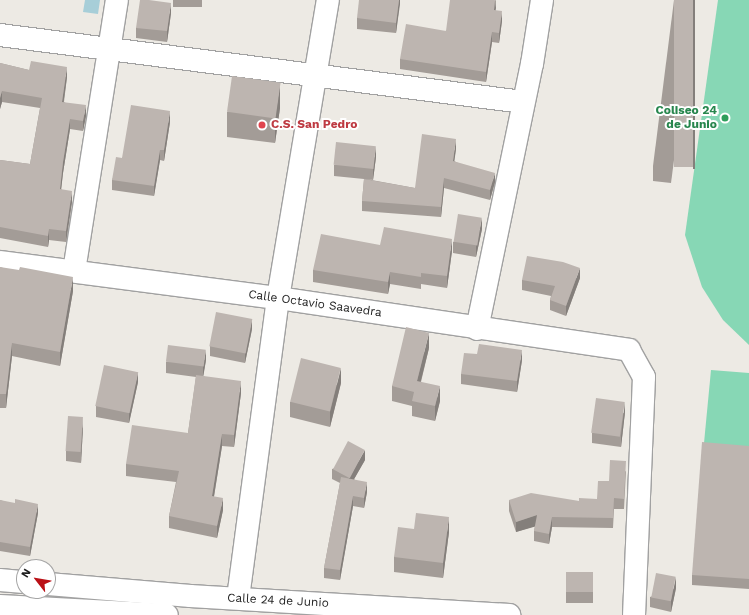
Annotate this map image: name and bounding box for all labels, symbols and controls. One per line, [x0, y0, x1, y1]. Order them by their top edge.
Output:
place label: Coliseo 24 de Junio [656, 104, 717, 132]
marker: Coliseo 24 de Junio [720, 113, 730, 123]
place label: C.S. San Pedro [271, 118, 357, 132]
marker: C.S. San Pedro [256, 119, 268, 131]
street label: Calle Octavio Saavedra [247, 288, 383, 320]
north arrow [16, 559, 56, 599]
text: N [18, 566, 34, 580]
street label: Calle 24 de Junio [227, 591, 329, 611]

